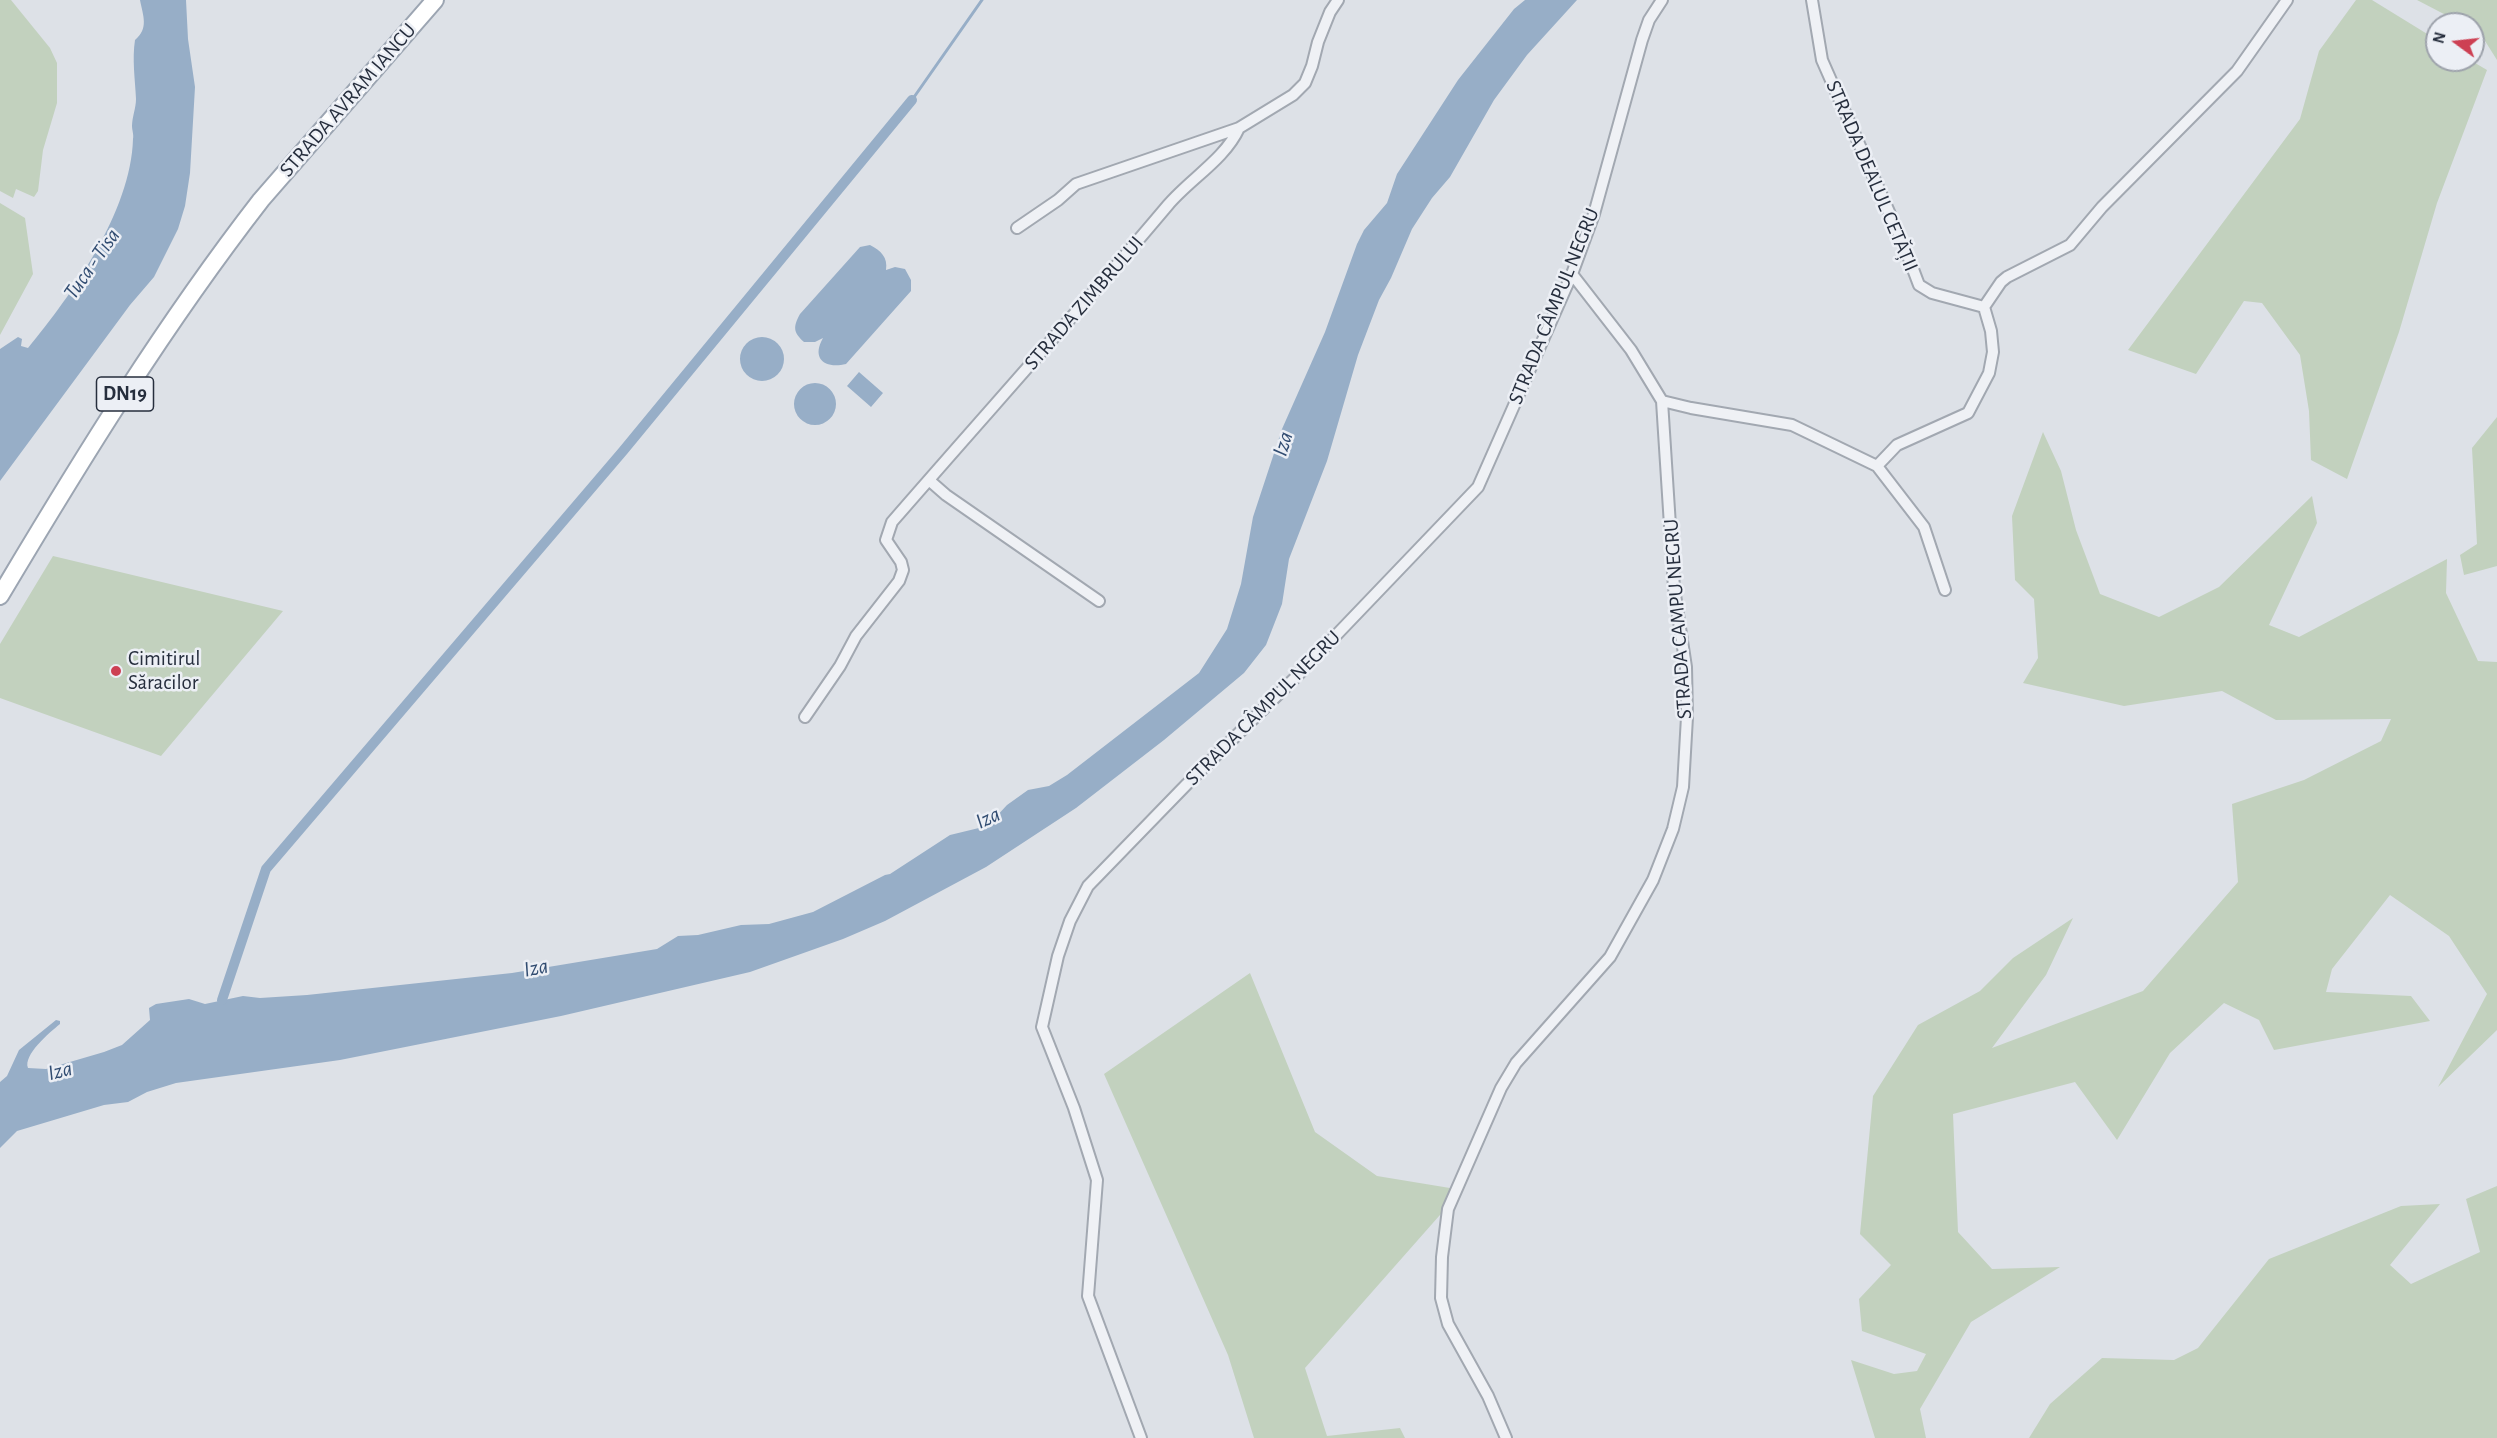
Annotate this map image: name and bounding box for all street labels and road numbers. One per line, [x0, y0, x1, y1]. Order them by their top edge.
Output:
street label: STRADA AVRAM IANCU [274, 18, 422, 182]
street label: STRADA DEALUL CETĂȚII [1820, 77, 1924, 275]
street label: STRADA CÂMPUL NEGRU [1503, 204, 1605, 408]
street label: STRADA ZIMBRULUI [1019, 231, 1149, 375]
road number: DN19 [96, 377, 154, 411]
street label: STRADA CAMPU NEGRU [1658, 518, 1698, 720]
street label: STRADA CÂMPUL NEGRU [1180, 625, 1346, 791]

